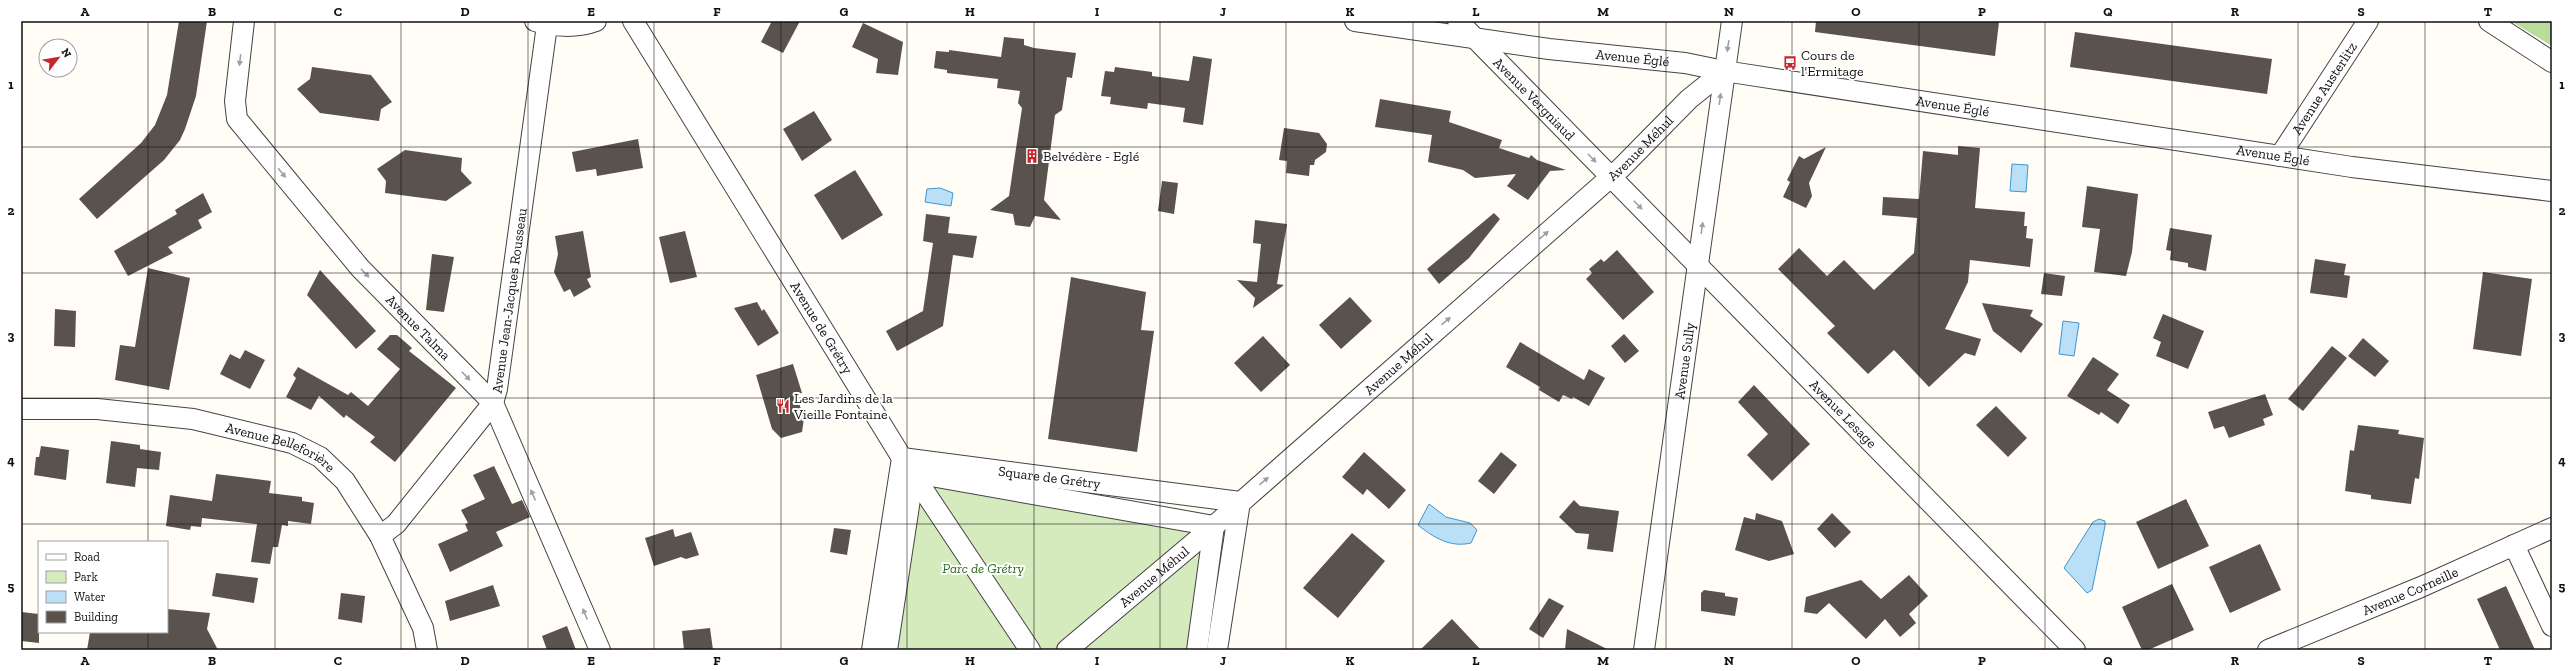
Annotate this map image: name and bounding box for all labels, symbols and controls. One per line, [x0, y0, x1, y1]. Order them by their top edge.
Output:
text: A [81, 4, 90, 19]
text: B [208, 4, 216, 19]
text: C [334, 4, 342, 19]
text: D [460, 4, 470, 19]
text: E [587, 4, 595, 19]
text: F [713, 4, 721, 19]
text: G [840, 4, 849, 19]
text: H [965, 4, 975, 19]
text: I [1095, 4, 1100, 19]
text: J [1220, 4, 1226, 19]
text: K [1346, 4, 1355, 19]
text: L [1472, 4, 1480, 19]
text: M [1597, 4, 1609, 19]
text: N [1724, 4, 1734, 19]
text: O [1851, 4, 1861, 19]
text: P [1978, 4, 1986, 19]
text: Q [2103, 4, 2113, 19]
text: R [2231, 4, 2240, 19]
text: S [2357, 4, 2365, 19]
text: T [2484, 4, 2493, 19]
north arrow [38, 38, 78, 78]
street label: Avenue Austerlitz [2288, 38, 2361, 138]
one-way arrow [1725, 40, 1731, 52]
street label: Avenue Églé [1595, 45, 1671, 70]
text: N [58, 46, 74, 61]
place label: Cours de l'Ermitage [1801, 47, 1864, 80]
one-way arrow [237, 54, 243, 66]
street label: Avenue Vergniaud [1490, 54, 1579, 144]
bus stop icon: Cours de l'Ermitage [1782, 55, 1798, 71]
text: 1 [8, 77, 14, 92]
text: 1 [2559, 77, 2565, 92]
street label: Avenue Églé [1915, 92, 1991, 120]
one-way arrow [1717, 93, 1723, 105]
street label: Avenue Méhul [1604, 112, 1677, 184]
street label: Avenue Églé [2235, 141, 2311, 169]
building icon: Belvédère - Eglé [1024, 148, 1040, 164]
place label: Belvédère - Eglé [1043, 148, 1140, 165]
one-way arrow [1587, 153, 1597, 163]
one-way arrow [278, 168, 286, 179]
one-way arrow [1633, 200, 1642, 210]
text: 2 [8, 203, 15, 218]
text: 2 [2559, 203, 2566, 218]
street label: Avenue Jean-Jacques Rousseau [488, 207, 530, 394]
one-way arrow [1699, 222, 1705, 234]
one-way arrow [1538, 231, 1549, 240]
one-way arrow [360, 268, 370, 278]
street label: Avenue de Grétry [787, 278, 857, 378]
street label: Avenue Talma [382, 291, 454, 364]
one-way arrow [1441, 317, 1451, 326]
street label: Avenue Sully [1671, 320, 1698, 400]
text: 3 [8, 328, 15, 343]
text: 3 [2559, 328, 2566, 343]
street label: Avenue Méhul [1361, 329, 1436, 398]
one-way arrow [461, 371, 471, 381]
street label: Avenue Lesage [1806, 376, 1881, 452]
place label: Les Jardins de la Vieille Fontaine [793, 390, 893, 423]
restaurant icon: Les Jardins de la Vieille Fontaine [775, 398, 791, 414]
street label: Avenue Belleforière [224, 419, 339, 476]
text: 4 [7, 453, 15, 468]
text: 4 [2558, 453, 2566, 468]
street label: Square de Grétry [997, 462, 1102, 492]
one-way arrow [1259, 476, 1269, 486]
one-way arrow [530, 489, 536, 501]
legend [38, 541, 168, 633]
street label: Avenue Méhul [1116, 542, 1193, 611]
text: Road [74, 550, 100, 564]
park label: Parc de Grétry [942, 560, 1024, 577]
street label: Avenue Corneille [2360, 563, 2461, 619]
text: Park [74, 570, 99, 584]
text: 5 [8, 579, 15, 594]
text: 5 [2559, 579, 2566, 594]
text: Water [74, 590, 106, 604]
one-way arrow [581, 608, 587, 620]
text: Building [74, 610, 118, 624]
text: A [81, 653, 90, 668]
text: B [208, 653, 216, 668]
text: C [334, 653, 342, 668]
text: D [460, 653, 470, 668]
text: E [587, 653, 595, 668]
text: F [713, 653, 721, 668]
text: G [840, 653, 849, 668]
text: H [965, 653, 975, 668]
text: I [1095, 653, 1100, 668]
text: J [1220, 653, 1226, 668]
text: K [1346, 653, 1355, 668]
text: L [1472, 653, 1480, 668]
text: M [1597, 653, 1609, 668]
text: N [1724, 653, 1734, 668]
text: O [1851, 653, 1861, 668]
text: P [1978, 653, 1986, 668]
text: Q [2103, 653, 2113, 668]
text: R [2231, 653, 2240, 668]
text: S [2357, 653, 2365, 668]
text: T [2484, 653, 2493, 668]

